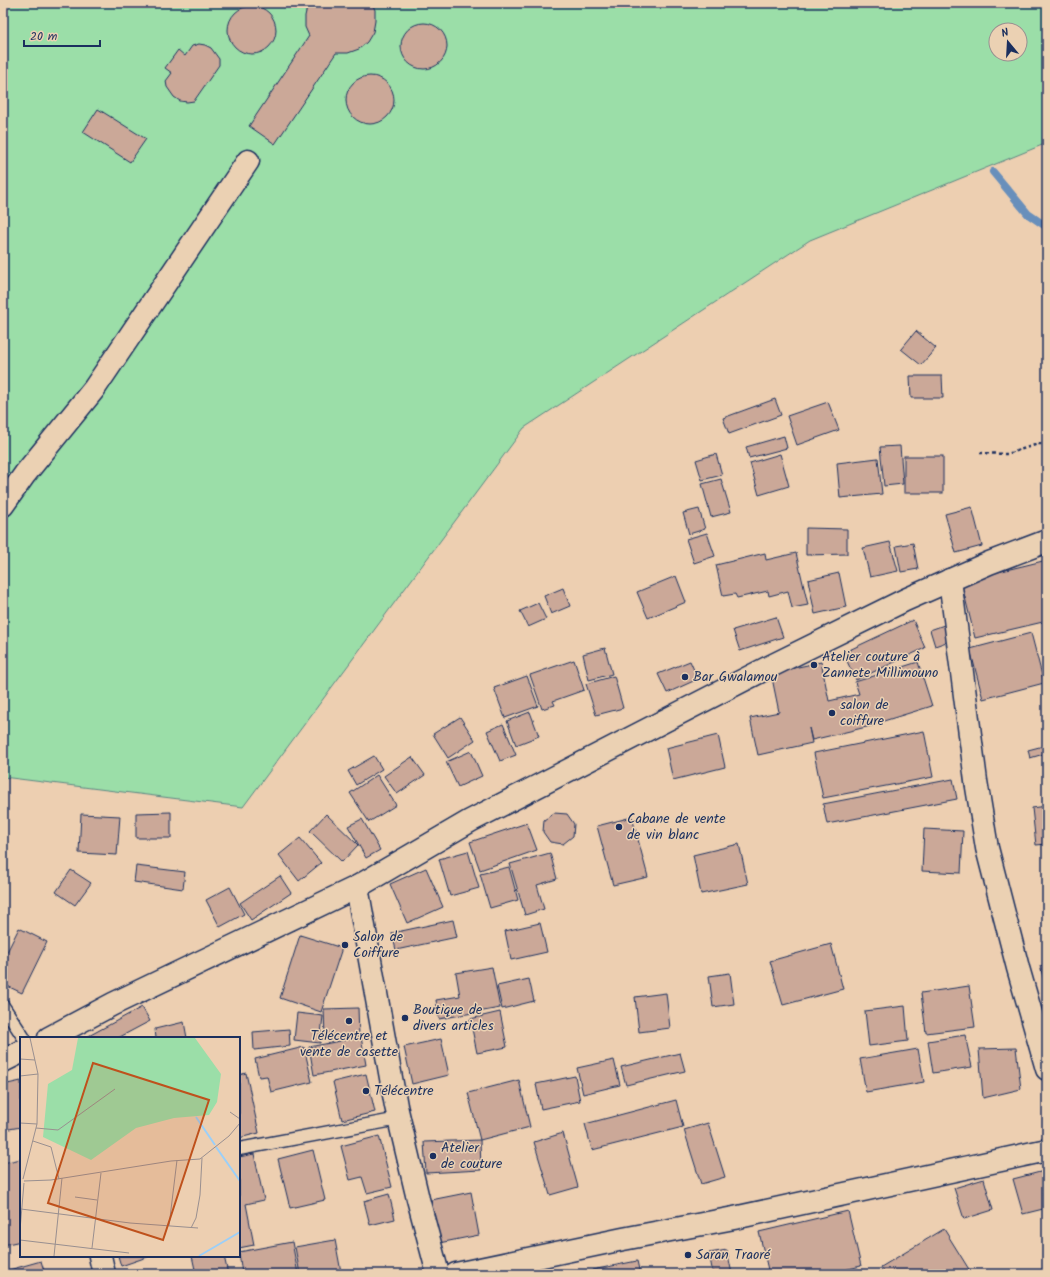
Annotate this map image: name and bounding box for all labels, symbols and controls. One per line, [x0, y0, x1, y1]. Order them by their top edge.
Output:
scale bar [24, 22, 100, 48]
north arrow [988, 22, 1028, 62]
text: N [999, 24, 1011, 43]
text: 20 m [30, 27, 58, 46]
place label: Atelier couture à Zannete Millimouno [822, 646, 938, 684]
marker: Atelier couture à Zannete Millimouno [809, 660, 819, 670]
place label: Bar Gwalamou [693, 666, 778, 688]
marker: Bar Gwalamou [680, 672, 690, 682]
place label: salon de coiffure [840, 694, 889, 732]
marker: salon de coiffure [827, 708, 837, 718]
place label: Cabane de vente de vin blanc [627, 808, 726, 846]
marker: Cabane de vente de vin blanc [614, 822, 624, 832]
place label: Salon de Coiffure [353, 926, 404, 964]
marker: Salon de Coiffure [340, 940, 350, 950]
place label: Boutique de divers articles [413, 999, 494, 1037]
marker: Boutique de divers articles [400, 1013, 410, 1023]
marker: Télécentre et vente de casette [344, 1016, 354, 1026]
place label: Télécentre et vente de casette [300, 1025, 399, 1063]
inset map [20, 1037, 240, 1257]
place label: Télécentre [374, 1080, 434, 1102]
marker: Télécentre [361, 1086, 371, 1096]
place label: Atelier de couture [441, 1137, 503, 1175]
marker: Atelier de couture [428, 1151, 438, 1161]
place label: Saran Traoré [696, 1244, 771, 1266]
marker: Saran Traoré [683, 1250, 693, 1260]

